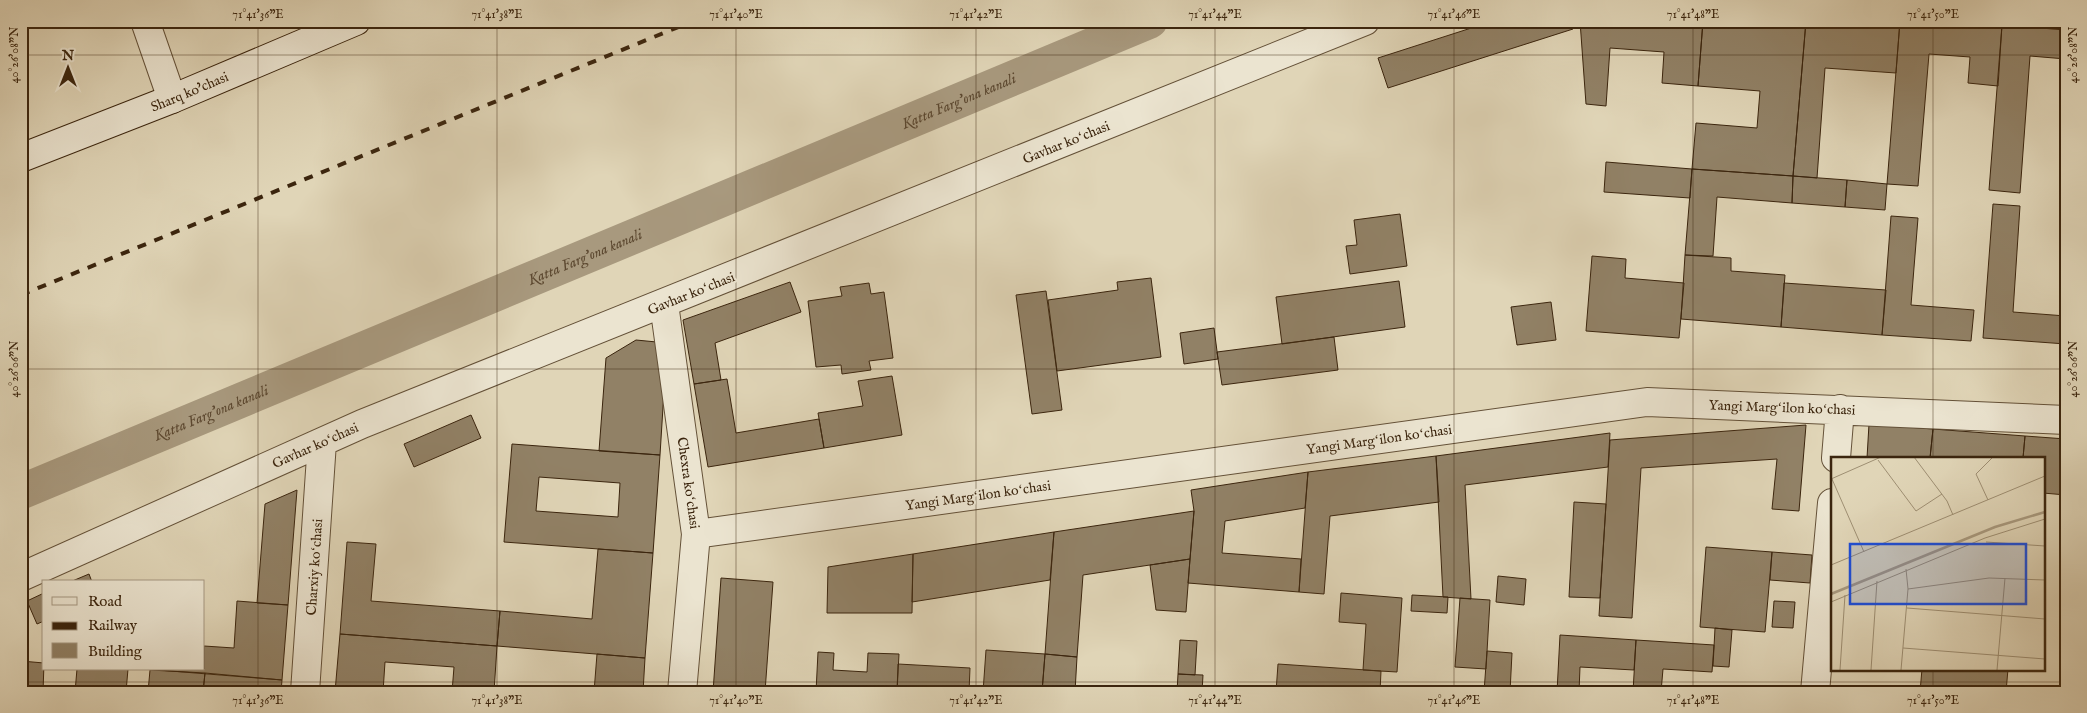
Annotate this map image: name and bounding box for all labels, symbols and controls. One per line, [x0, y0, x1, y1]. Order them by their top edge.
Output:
text: 71°41'36"E [232, 7, 284, 22]
text: 71°41'38"E [471, 7, 523, 22]
text: 71°41'40"E [709, 7, 763, 22]
text: 71°41'42"E [949, 7, 1003, 22]
text: 71°41'44"E [1188, 7, 1242, 22]
text: 71°41'46"E [1428, 7, 1480, 22]
text: 71°41'48"E [1667, 7, 1719, 22]
text: 71°41'50"E [1907, 7, 1959, 22]
text: 40°26'08"N [7, 26, 22, 83]
text: 40°26'08"N [2066, 26, 2081, 83]
north arrow [42, 42, 92, 92]
text: N [61, 47, 74, 65]
street label: Sharq ko'chasi [148, 68, 232, 116]
water label: Katta Farg'ona kanali [898, 68, 1020, 134]
street label: Gavhar koʻchasi [1020, 117, 1113, 169]
water label: Katta Farg'ona kanali [524, 224, 647, 290]
street label: Gavhar koʻchasi [645, 268, 738, 320]
text: 40°26'06"N [7, 340, 22, 397]
text: 40°26'06"N [2066, 340, 2081, 397]
water label: Katta Farg'ona kanali [150, 380, 273, 446]
street label: Yangi Margʻilon koʻchasi [1708, 396, 1856, 420]
street label: Gavhar koʻchasi [269, 419, 362, 473]
street label: Yangi Margʻilon koʻchasi [1305, 421, 1453, 459]
street label: Chexra koʻchasi [673, 436, 703, 531]
inset map [1831, 457, 2044, 670]
street label: Yangi Margʻilon koʻchasi [904, 477, 1052, 515]
street label: Charxiy koʻchasi [303, 518, 327, 616]
legend [42, 580, 205, 670]
text: Road [88, 592, 123, 611]
text: Railway [88, 616, 138, 635]
text: Building [88, 642, 143, 661]
text: 71°41'36"E [232, 693, 284, 708]
text: 71°41'38"E [471, 693, 523, 708]
text: 71°41'40"E [709, 693, 763, 708]
text: 71°41'42"E [949, 693, 1003, 708]
text: 71°41'44"E [1188, 693, 1242, 708]
text: 71°41'46"E [1428, 693, 1480, 708]
text: 71°41'48"E [1667, 693, 1719, 708]
text: 71°41'50"E [1907, 693, 1959, 708]

